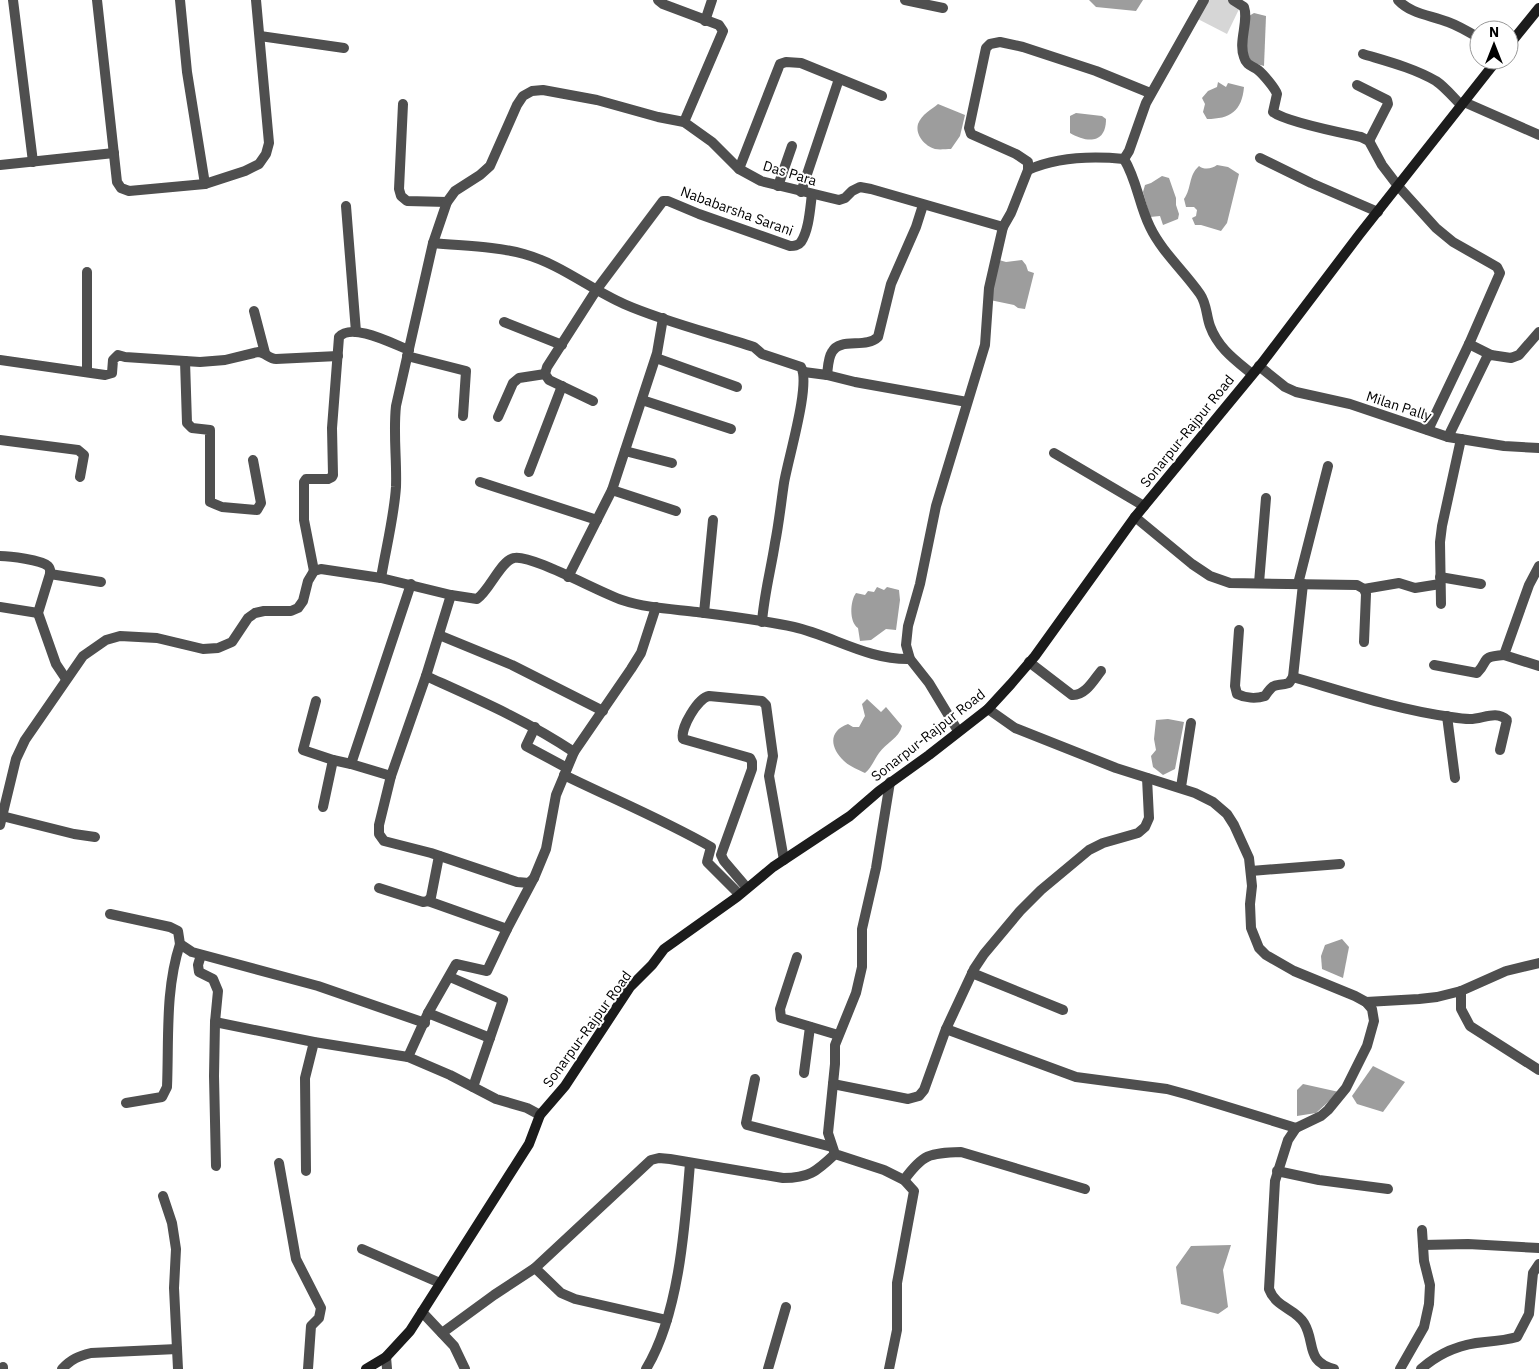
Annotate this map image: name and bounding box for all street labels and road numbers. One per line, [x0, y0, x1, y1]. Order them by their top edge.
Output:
street label: Das Para [761, 156, 820, 190]
street label: Nababarsha Sarani [678, 182, 796, 240]
street label: Sonarpur-Rajpur Road [1136, 371, 1238, 491]
street label: Milan Pally [1364, 387, 1434, 425]
street label: Sonarpur-Rajpur Road [867, 685, 989, 785]
street label: Sonarpur-Rajpur Road [539, 967, 635, 1091]

